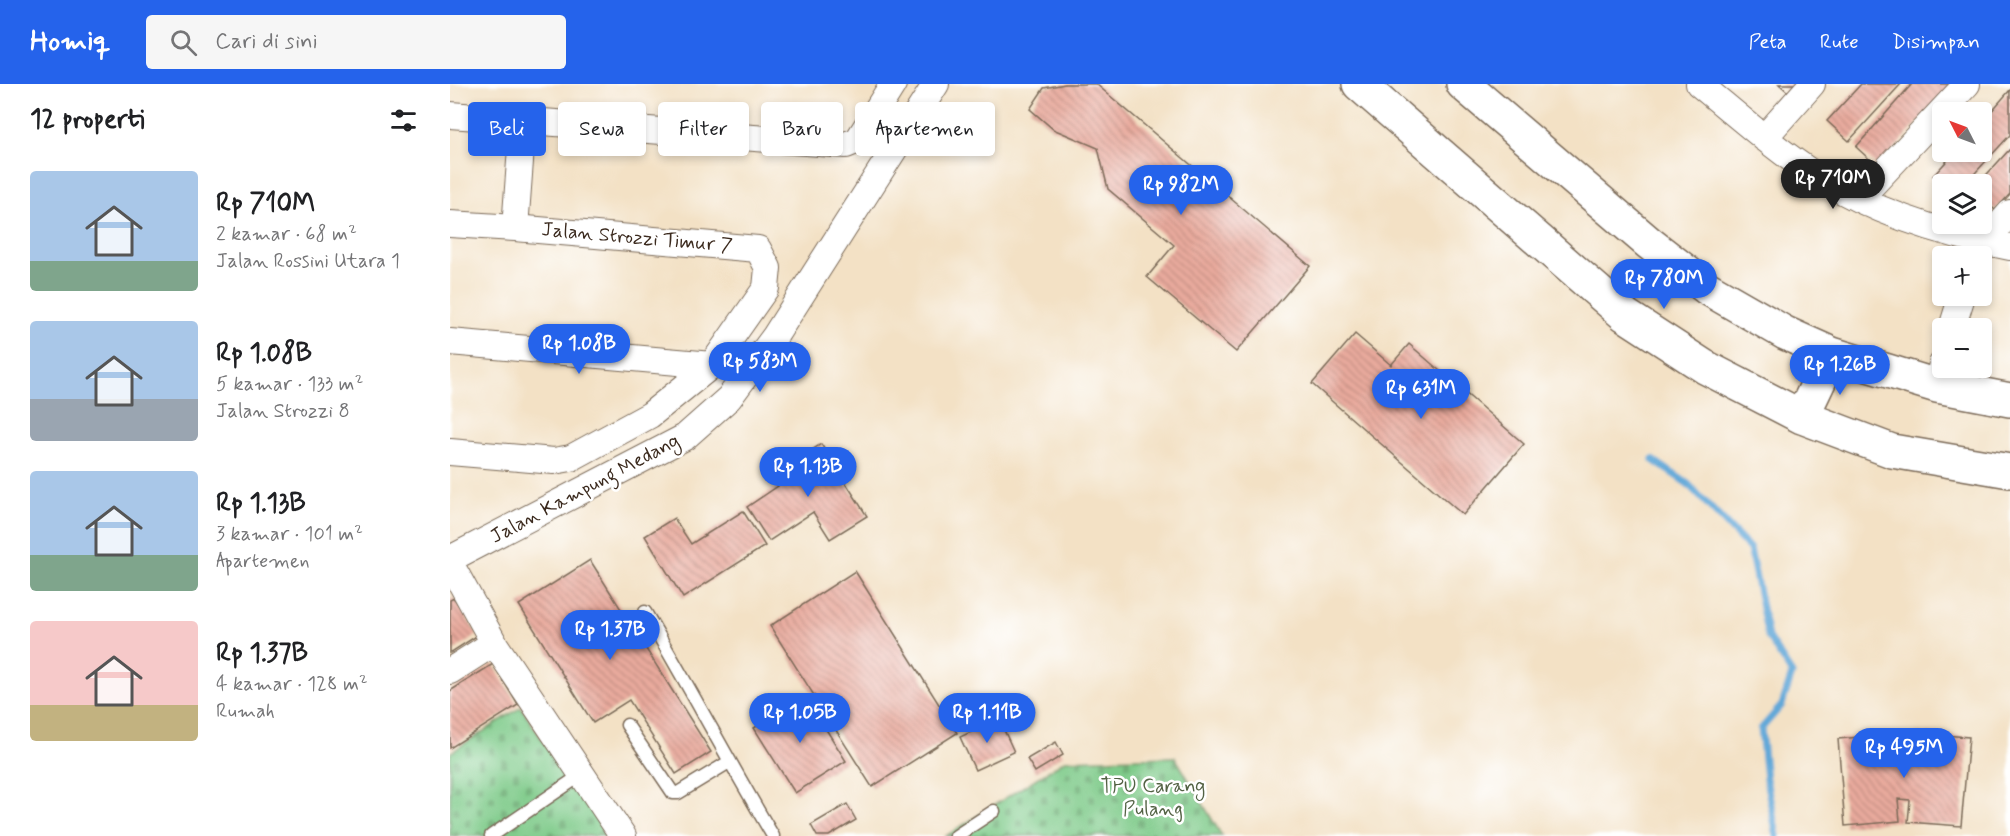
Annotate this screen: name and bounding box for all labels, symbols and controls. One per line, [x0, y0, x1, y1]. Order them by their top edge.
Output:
search box [146, 15, 566, 69]
text: Homiq [30, 24, 110, 61]
icon: search [167, 26, 200, 59]
text: Cari di sini [215, 28, 318, 56]
text: Peta [1749, 28, 1787, 56]
text: Rute [1820, 28, 1859, 56]
text: Disimpan [1892, 28, 1980, 56]
chip: Beli [468, 102, 546, 156]
chip: Sewa [558, 102, 646, 156]
chip: Filter [658, 102, 749, 156]
chip: Baru [761, 102, 843, 156]
chip: Apartemen [855, 102, 995, 156]
north arrow [1932, 102, 1992, 162]
map controls [1932, 102, 1992, 378]
text: 12 properti [30, 103, 144, 137]
icon: filters [387, 104, 420, 137]
pin: Rp 710M [1778, 159, 1888, 210]
pin: Rp 982M [1126, 165, 1236, 216]
text: Rp 710M [1795, 165, 1871, 192]
text: Rp 982M [1143, 171, 1219, 198]
button: layers [1932, 174, 1992, 234]
text: Rp 710M [216, 187, 315, 221]
icon: home [78, 195, 150, 267]
street label: Jalan Strozzi Timur 7 [540, 216, 734, 260]
text: 2 kamar · 68 m² [216, 221, 357, 248]
button: + [1932, 246, 1992, 306]
text: Jalan Rossini Utara 1 [216, 248, 400, 275]
pin: Rp 780M [1609, 259, 1719, 310]
text: Rp 780M [1625, 265, 1703, 292]
button: − [1932, 318, 1992, 378]
pin: Rp 1.08B [517, 324, 641, 375]
text: Rp 1.08B [542, 330, 616, 357]
text: Rp 1.08B [216, 337, 312, 371]
pin: Rp 583M [705, 342, 815, 393]
icon: home [78, 345, 150, 417]
pin: Rp 1.26B [1778, 345, 1902, 396]
text: Rp 583M [723, 348, 797, 375]
text: Rp 1.26B [1804, 351, 1876, 378]
pin: Rp 631M [1366, 369, 1476, 420]
text: 5 kamar · 133 m² [216, 371, 363, 398]
text: Rp 631M [1386, 375, 1456, 402]
text: Jalan Strozzi 8 [216, 398, 350, 425]
street label: Jalan Kampung Medang [486, 428, 685, 552]
pin: Rp 1.13B [746, 447, 870, 498]
text: Rp 1.13B [774, 453, 842, 480]
text: Rp 1.13B [216, 487, 306, 521]
icon: home [78, 495, 150, 567]
text: 3 kamar · 101 m² [216, 521, 363, 548]
text: Apartemen [216, 548, 309, 575]
pin: Rp 1.37B [548, 610, 672, 661]
text: Rp 1.37B [575, 616, 645, 643]
text: Rp 1.37B [216, 637, 308, 671]
icon: home [78, 645, 150, 717]
text: 4 kamar · 128 m² [216, 671, 368, 698]
pin: Rp 1.05B [738, 693, 862, 744]
pin: Rp 1.11B [925, 693, 1049, 744]
text: Rumah [216, 698, 275, 725]
text: Rp 1.05B [763, 699, 837, 726]
text: Rp 1.11B [952, 699, 1022, 726]
pin: Rp 495M [1849, 728, 1959, 779]
text: Rp 495M [1865, 734, 1943, 761]
park label: TPU Carang Pulang [1101, 773, 1205, 823]

